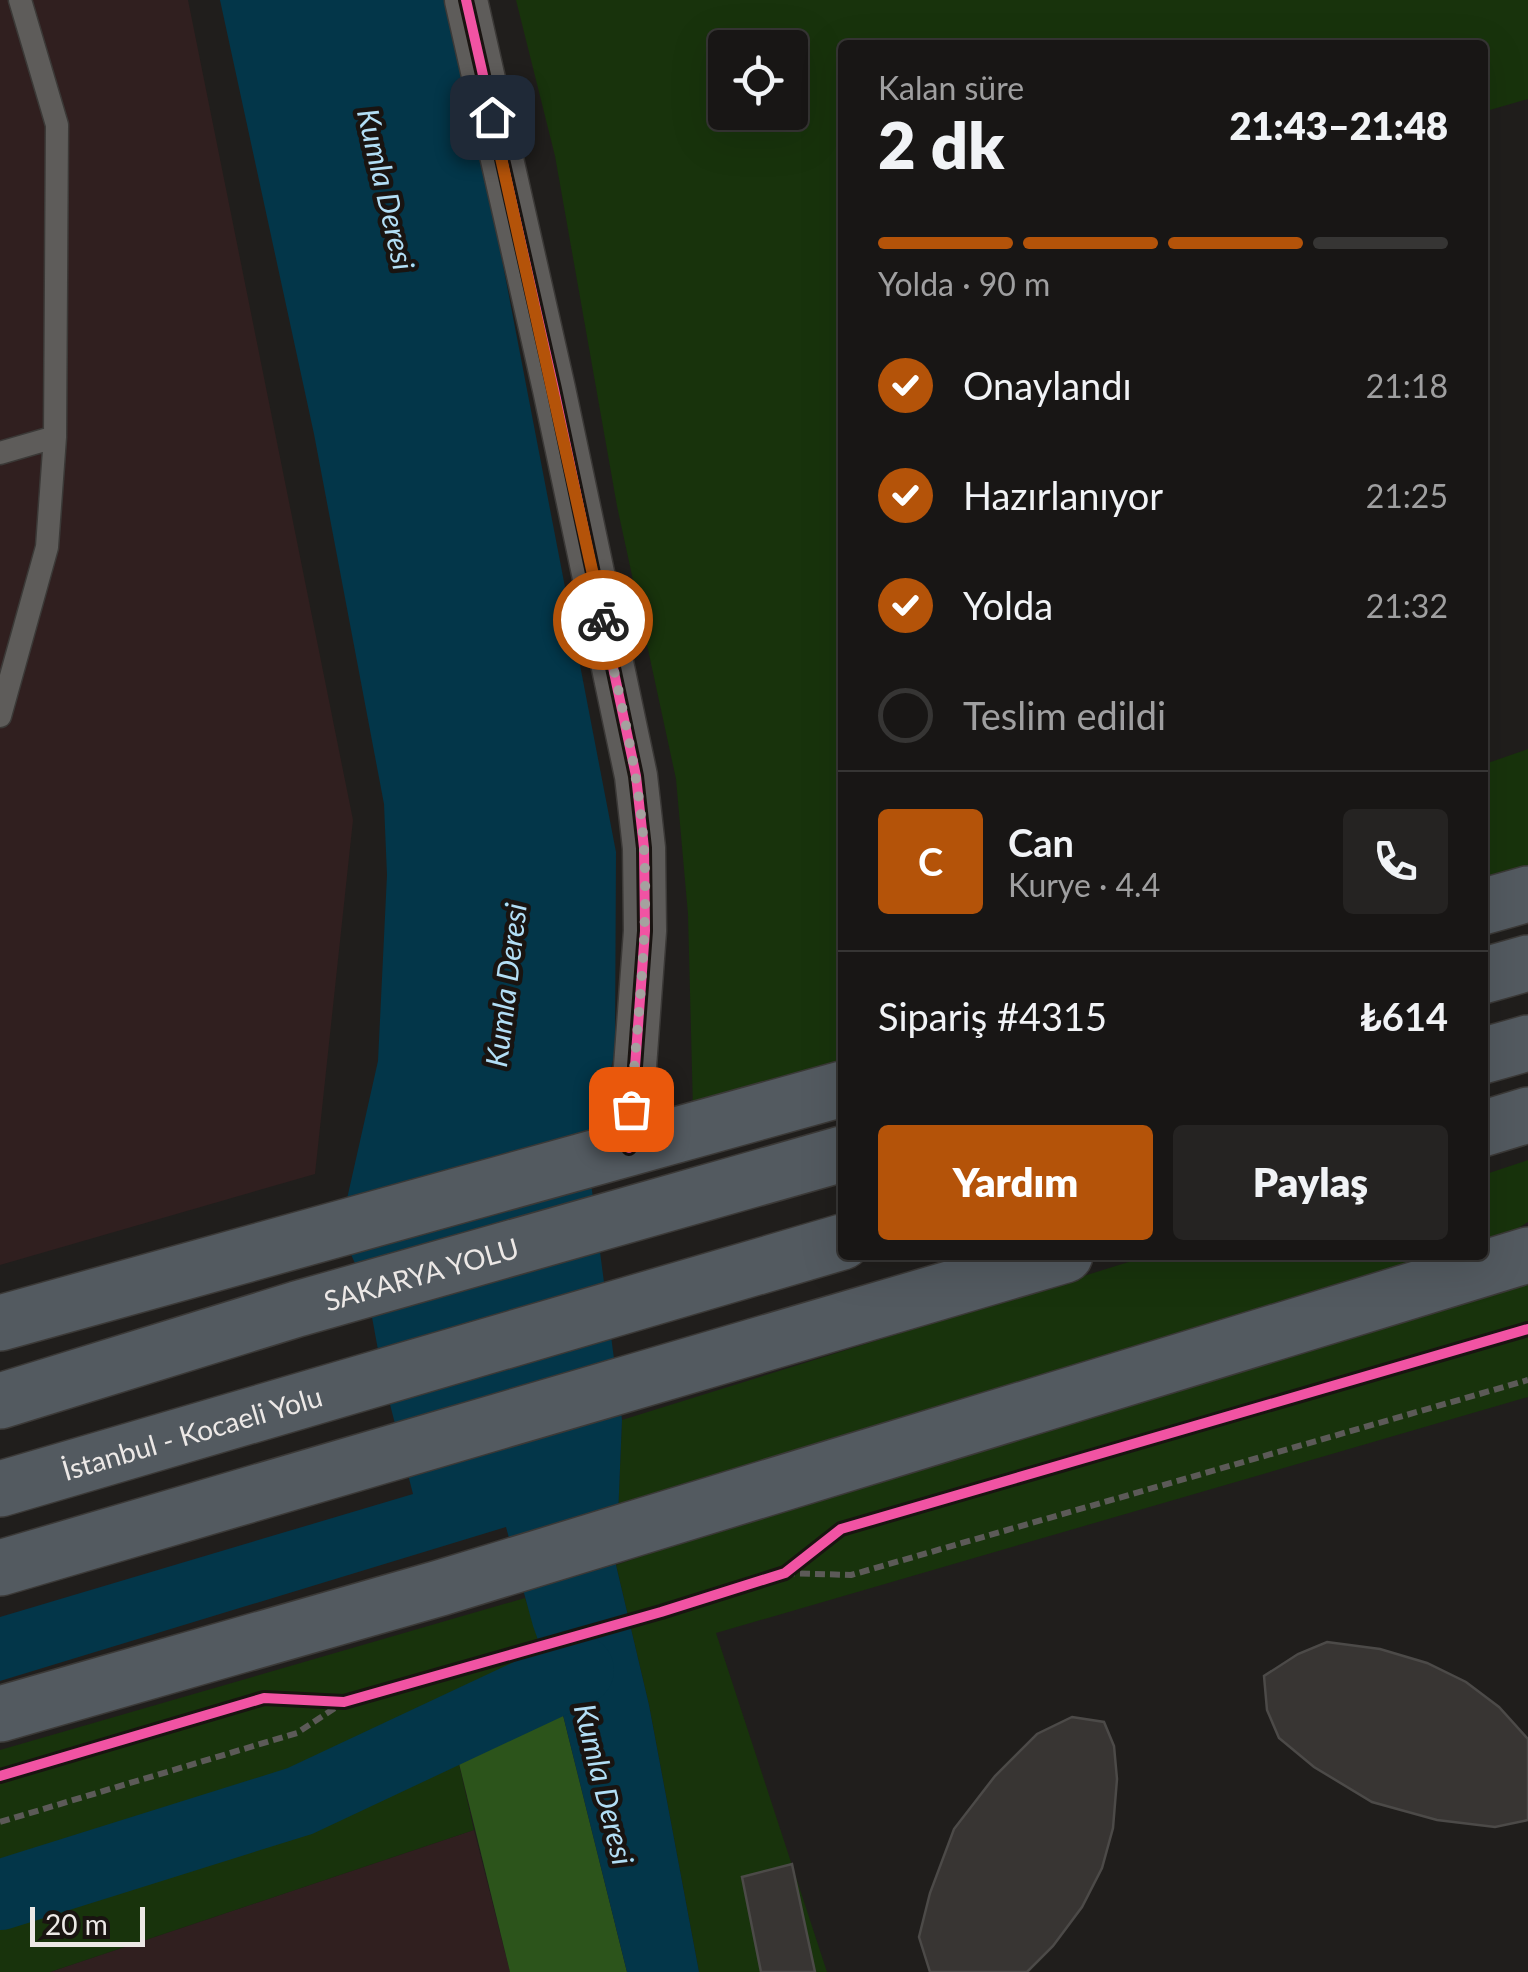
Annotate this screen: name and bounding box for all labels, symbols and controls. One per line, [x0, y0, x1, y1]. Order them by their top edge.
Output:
map controls [708, 30, 808, 130]
button: locate [708, 30, 808, 130]
text: Kalan süre [878, 68, 1024, 107]
pin [450, 75, 535, 160]
icon: home [465, 90, 520, 145]
text: 21:43–21:48 [1229, 102, 1448, 148]
water label: Kumla Deresi [351, 105, 423, 273]
text: 2 dk [878, 105, 1004, 183]
text: Yolda · 90 m [878, 264, 1050, 303]
icon: check [878, 358, 933, 413]
text: Onaylandı [963, 362, 1132, 408]
text: 21:18 [1366, 366, 1448, 405]
icon: check [878, 468, 933, 523]
text: Hazırlanıyor [963, 472, 1163, 518]
text: 21:25 [1366, 476, 1448, 515]
courier [553, 570, 653, 670]
icon: check [878, 578, 933, 633]
text: Yolda [963, 582, 1053, 628]
text: 21:32 [1366, 586, 1448, 625]
icon: bike [576, 593, 631, 648]
text: Teslim edildi [963, 692, 1166, 738]
button: phone [1343, 809, 1448, 914]
text: Can [1008, 819, 1074, 865]
text: C [918, 838, 943, 884]
text: Kurye · 4.4 [1008, 865, 1160, 904]
water label: Kumla Deresi [477, 901, 533, 1069]
text: Sipariş #4315 [878, 993, 1107, 1039]
text: ₺614 [1360, 993, 1448, 1039]
pin [589, 1067, 674, 1152]
icon: bag [604, 1082, 659, 1137]
button: Yardım [878, 1125, 1153, 1240]
button: Paylaş [1173, 1125, 1448, 1240]
street label: SAKARYA YOLU [320, 1230, 522, 1318]
street label: İstanbul - Kocaeli Yolu [58, 1378, 326, 1487]
water label: Kumla Deresi [568, 1700, 642, 1868]
scale bar [30, 1902, 145, 1946]
text: 20 m [45, 1907, 108, 1941]

